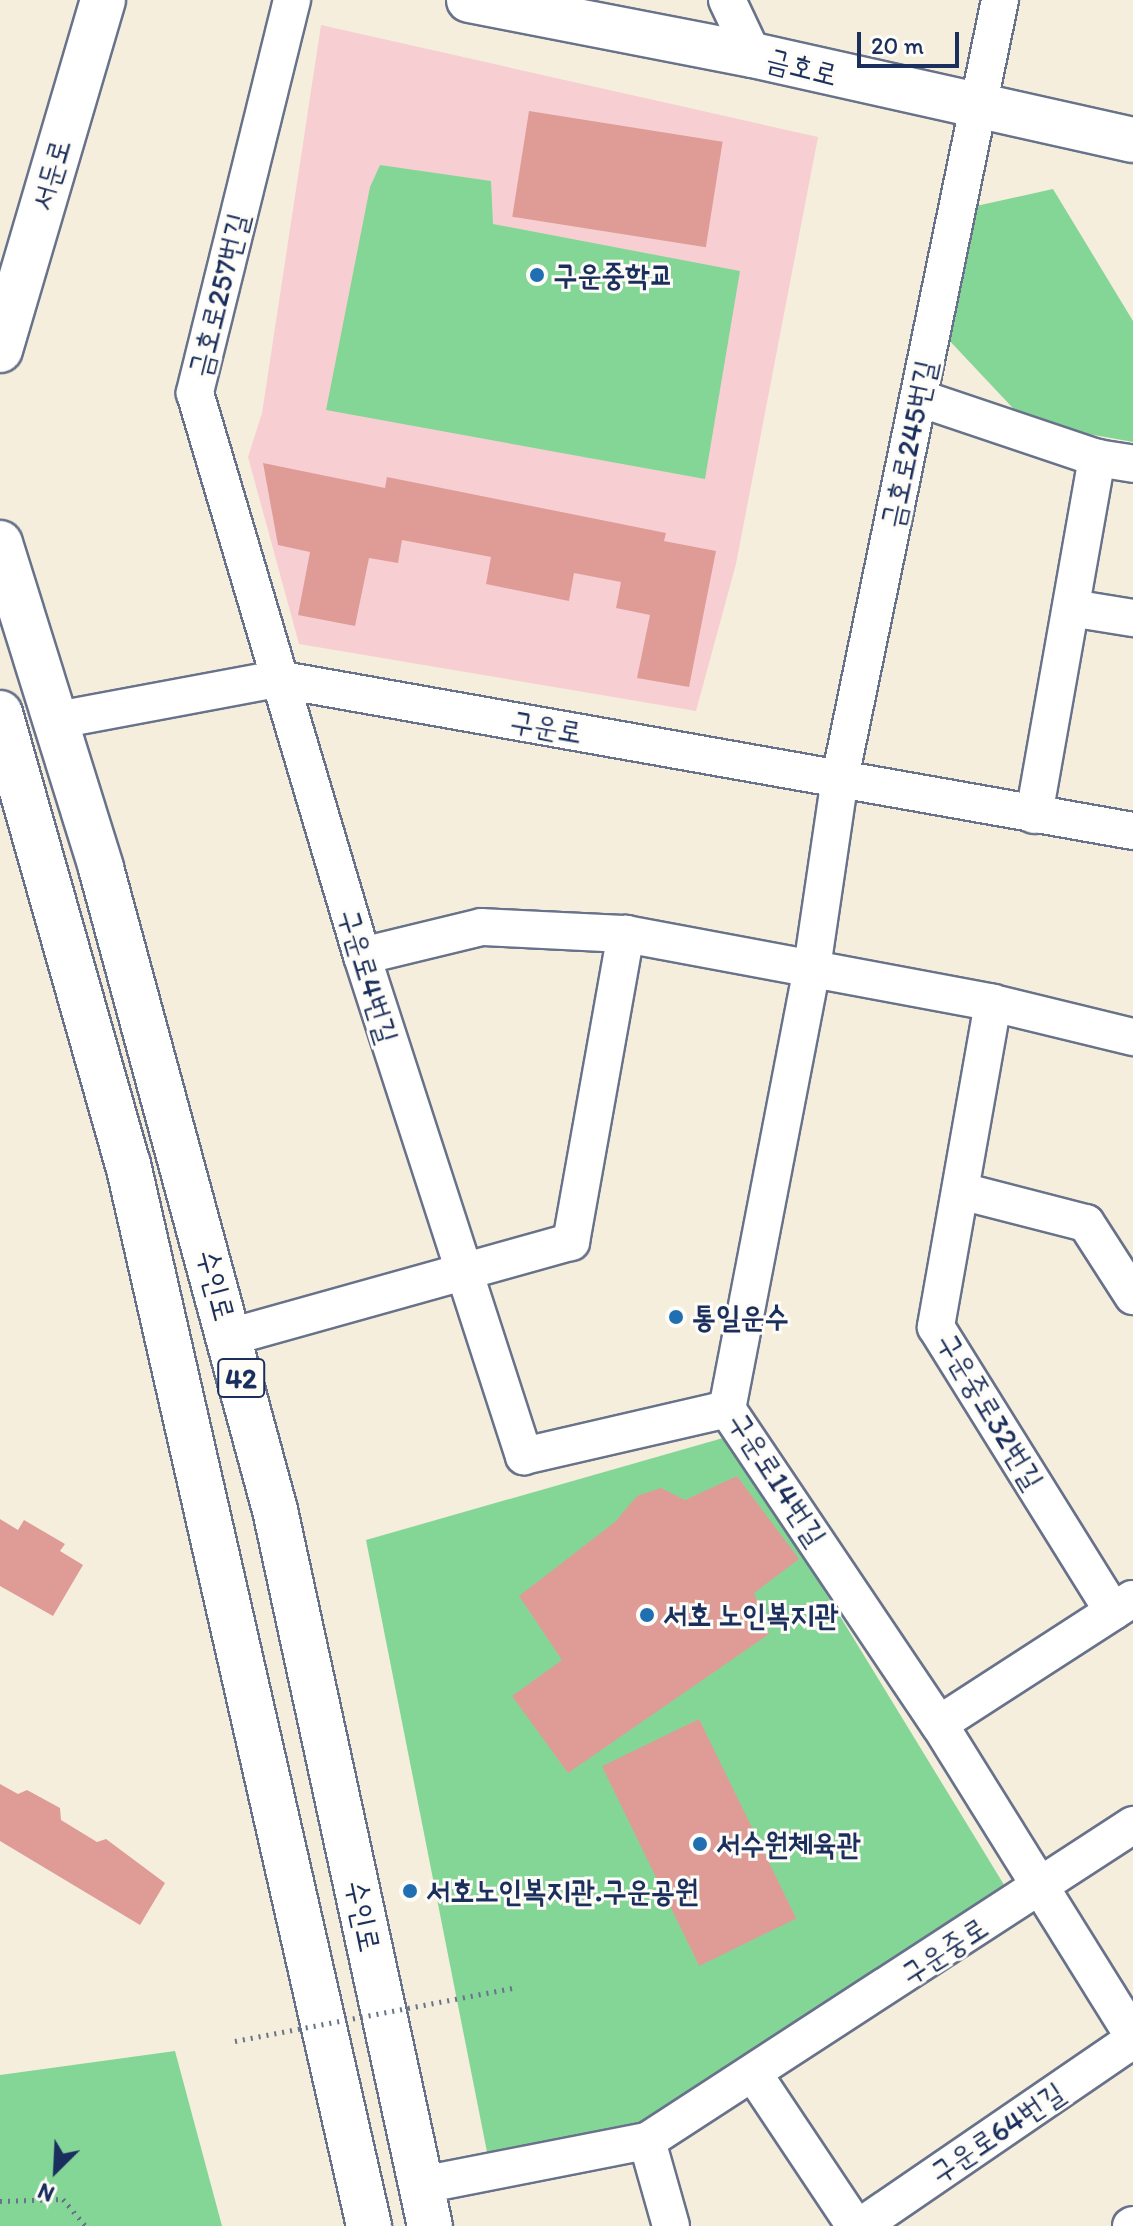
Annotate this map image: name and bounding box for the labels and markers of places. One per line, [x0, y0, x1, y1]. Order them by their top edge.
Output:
place label: 구운중학교 [553, 257, 674, 293]
marker: 구운중학교 [528, 266, 546, 284]
place label: 통일운수 [692, 1299, 789, 1335]
marker: 통일운수 [667, 1308, 685, 1326]
place label: 서호 노인복지관 [663, 1597, 839, 1633]
marker: 서호 노인복지관 [638, 1606, 656, 1624]
place label: 서수원체육관 [716, 1826, 861, 1862]
marker: 서수원체육관 [691, 1835, 709, 1853]
place label: 서호노인복지관.구운공원 [426, 1873, 699, 1909]
marker: 서호노인복지관.구운공원 [401, 1882, 419, 1900]

